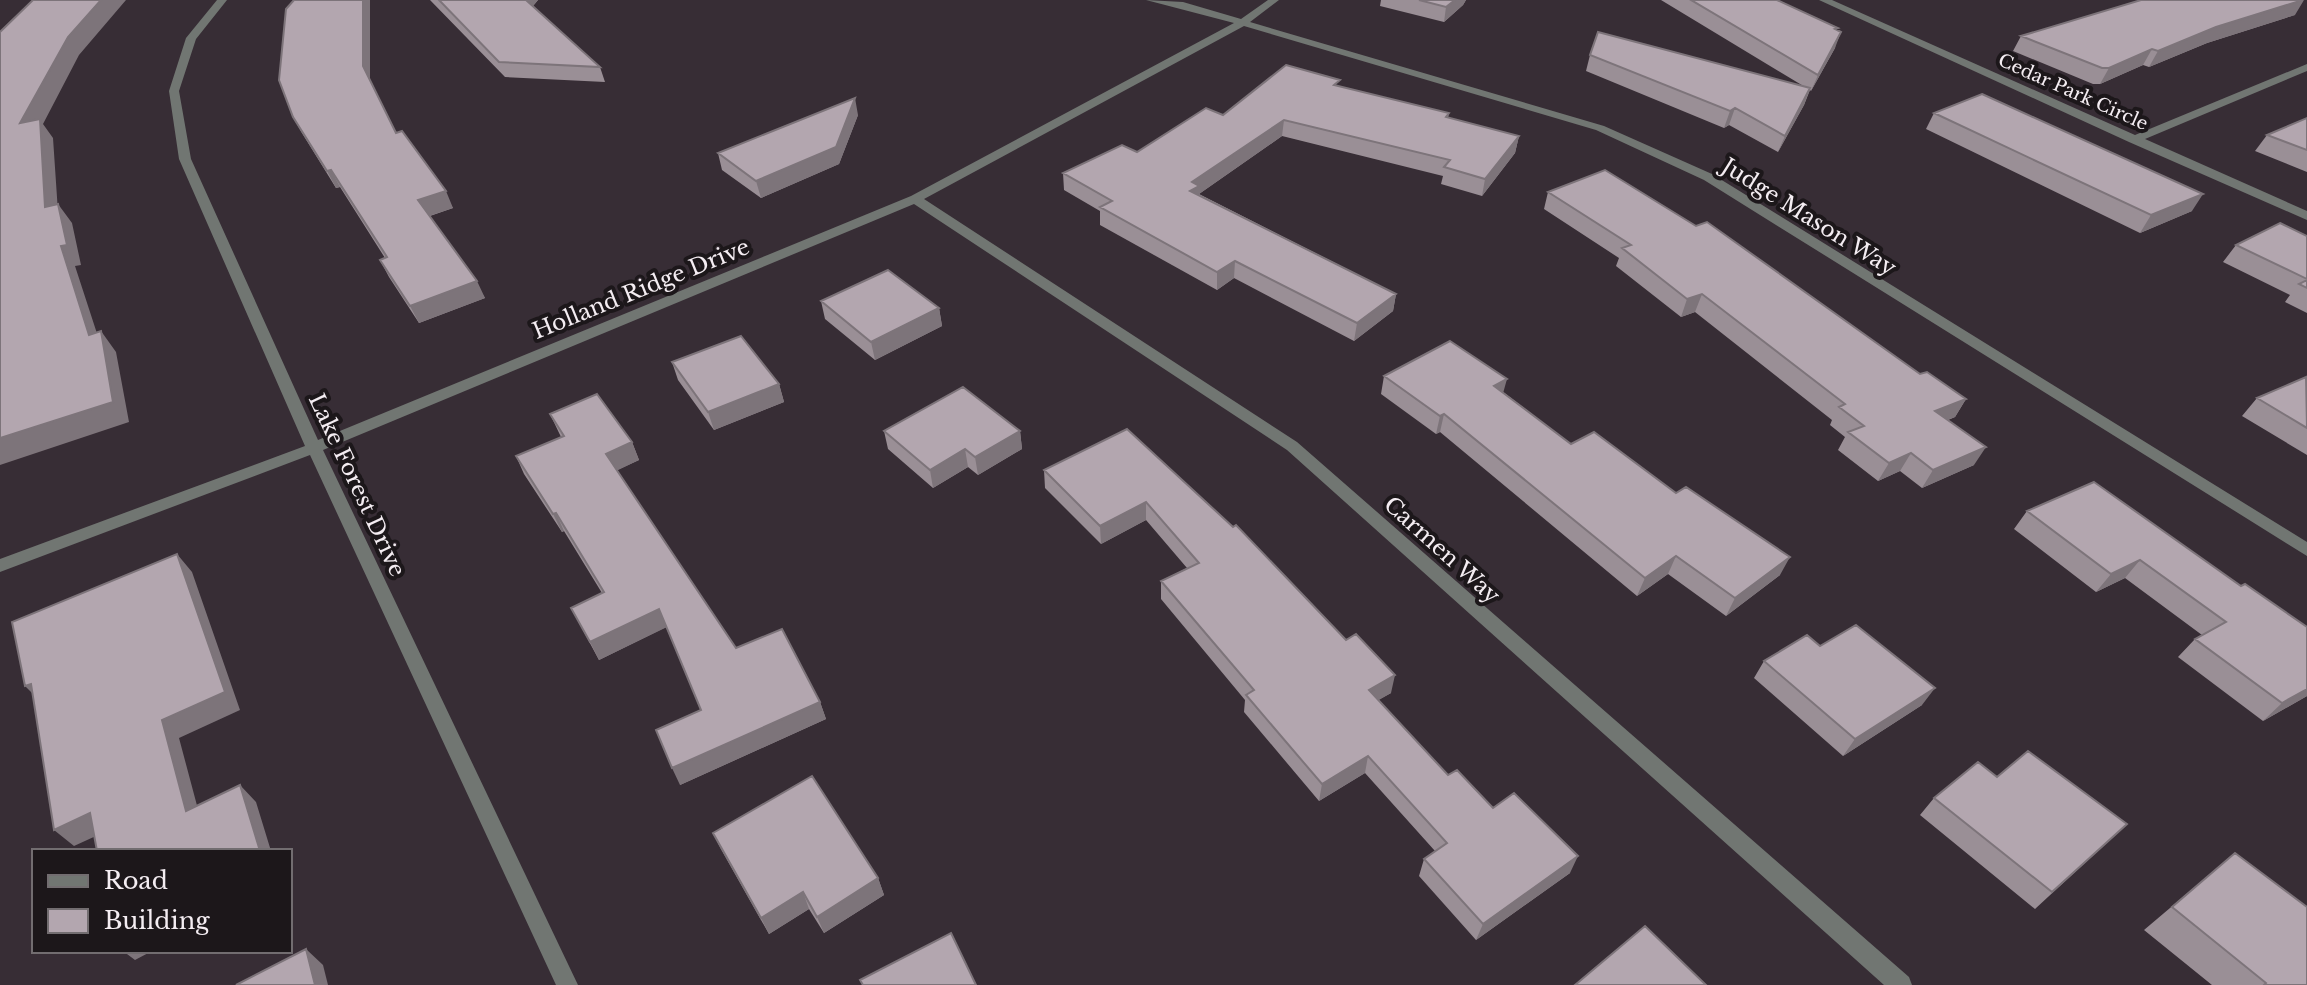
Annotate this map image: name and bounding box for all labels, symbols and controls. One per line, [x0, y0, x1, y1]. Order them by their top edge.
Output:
street label: Cedar Park Circle [1995, 49, 2151, 135]
street label: Judge Mason Way [1714, 151, 1901, 282]
street label: Holland Ridge Drive [529, 233, 753, 345]
street label: Lake Forest Drive [303, 389, 411, 581]
street label: Carmen Way [1378, 491, 1506, 609]
legend [32, 849, 292, 953]
text: Road [104, 866, 168, 895]
text: Building [104, 906, 210, 935]

